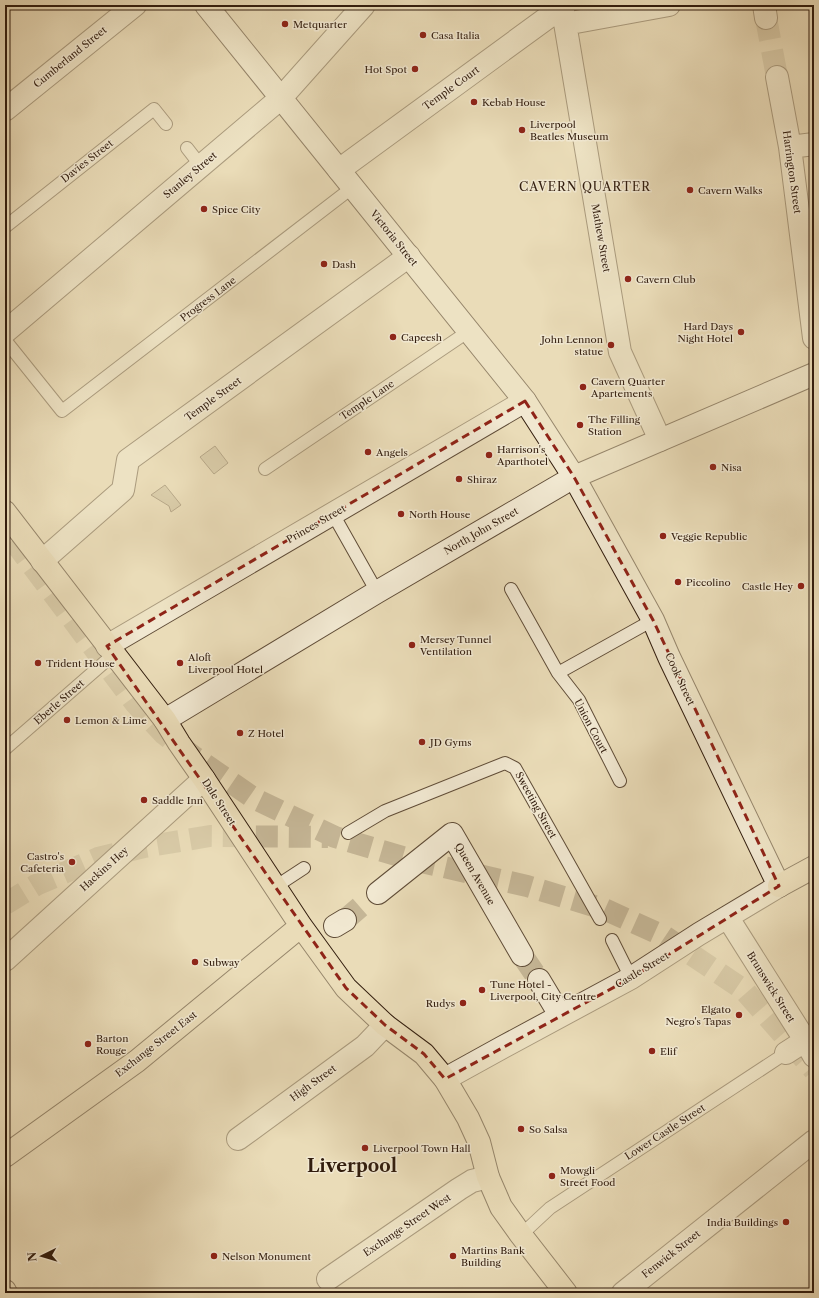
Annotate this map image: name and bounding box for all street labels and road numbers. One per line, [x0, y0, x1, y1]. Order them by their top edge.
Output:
street label: Cumberland Street [31, 23, 110, 91]
street label: Temple Court [420, 63, 482, 113]
street label: Harrington Street [780, 130, 804, 215]
street label: Davies Street [58, 136, 116, 185]
street label: Stanley Street [161, 149, 220, 201]
street label: Mathew Street [589, 203, 614, 274]
street label: Victoria Street [367, 206, 421, 269]
street label: Progress Lane [177, 273, 239, 324]
street label: Temple Street [182, 374, 244, 424]
street label: Temple Lane [337, 377, 397, 423]
street label: Princes Street [284, 502, 348, 546]
street label: North John Street [441, 504, 521, 558]
street label: Cook Street [662, 651, 698, 708]
street label: Eberle Street [31, 676, 87, 727]
street label: Union Court [571, 697, 611, 756]
street label: Sweeting Street [512, 769, 560, 841]
street label: Dale Street [199, 776, 239, 828]
street label: Queen Avenue [452, 841, 498, 908]
street label: Hackins Hey [77, 844, 131, 894]
street label: Castle Street [613, 949, 672, 991]
street label: Brunswick Street [744, 949, 798, 1025]
street label: Exchange Street East [113, 1008, 200, 1080]
street label: High Street [287, 1062, 339, 1104]
street label: Lower Castle Street [622, 1101, 708, 1163]
street label: Exchange Street West [361, 1191, 454, 1259]
street label: Fenwick Street [639, 1227, 703, 1281]

